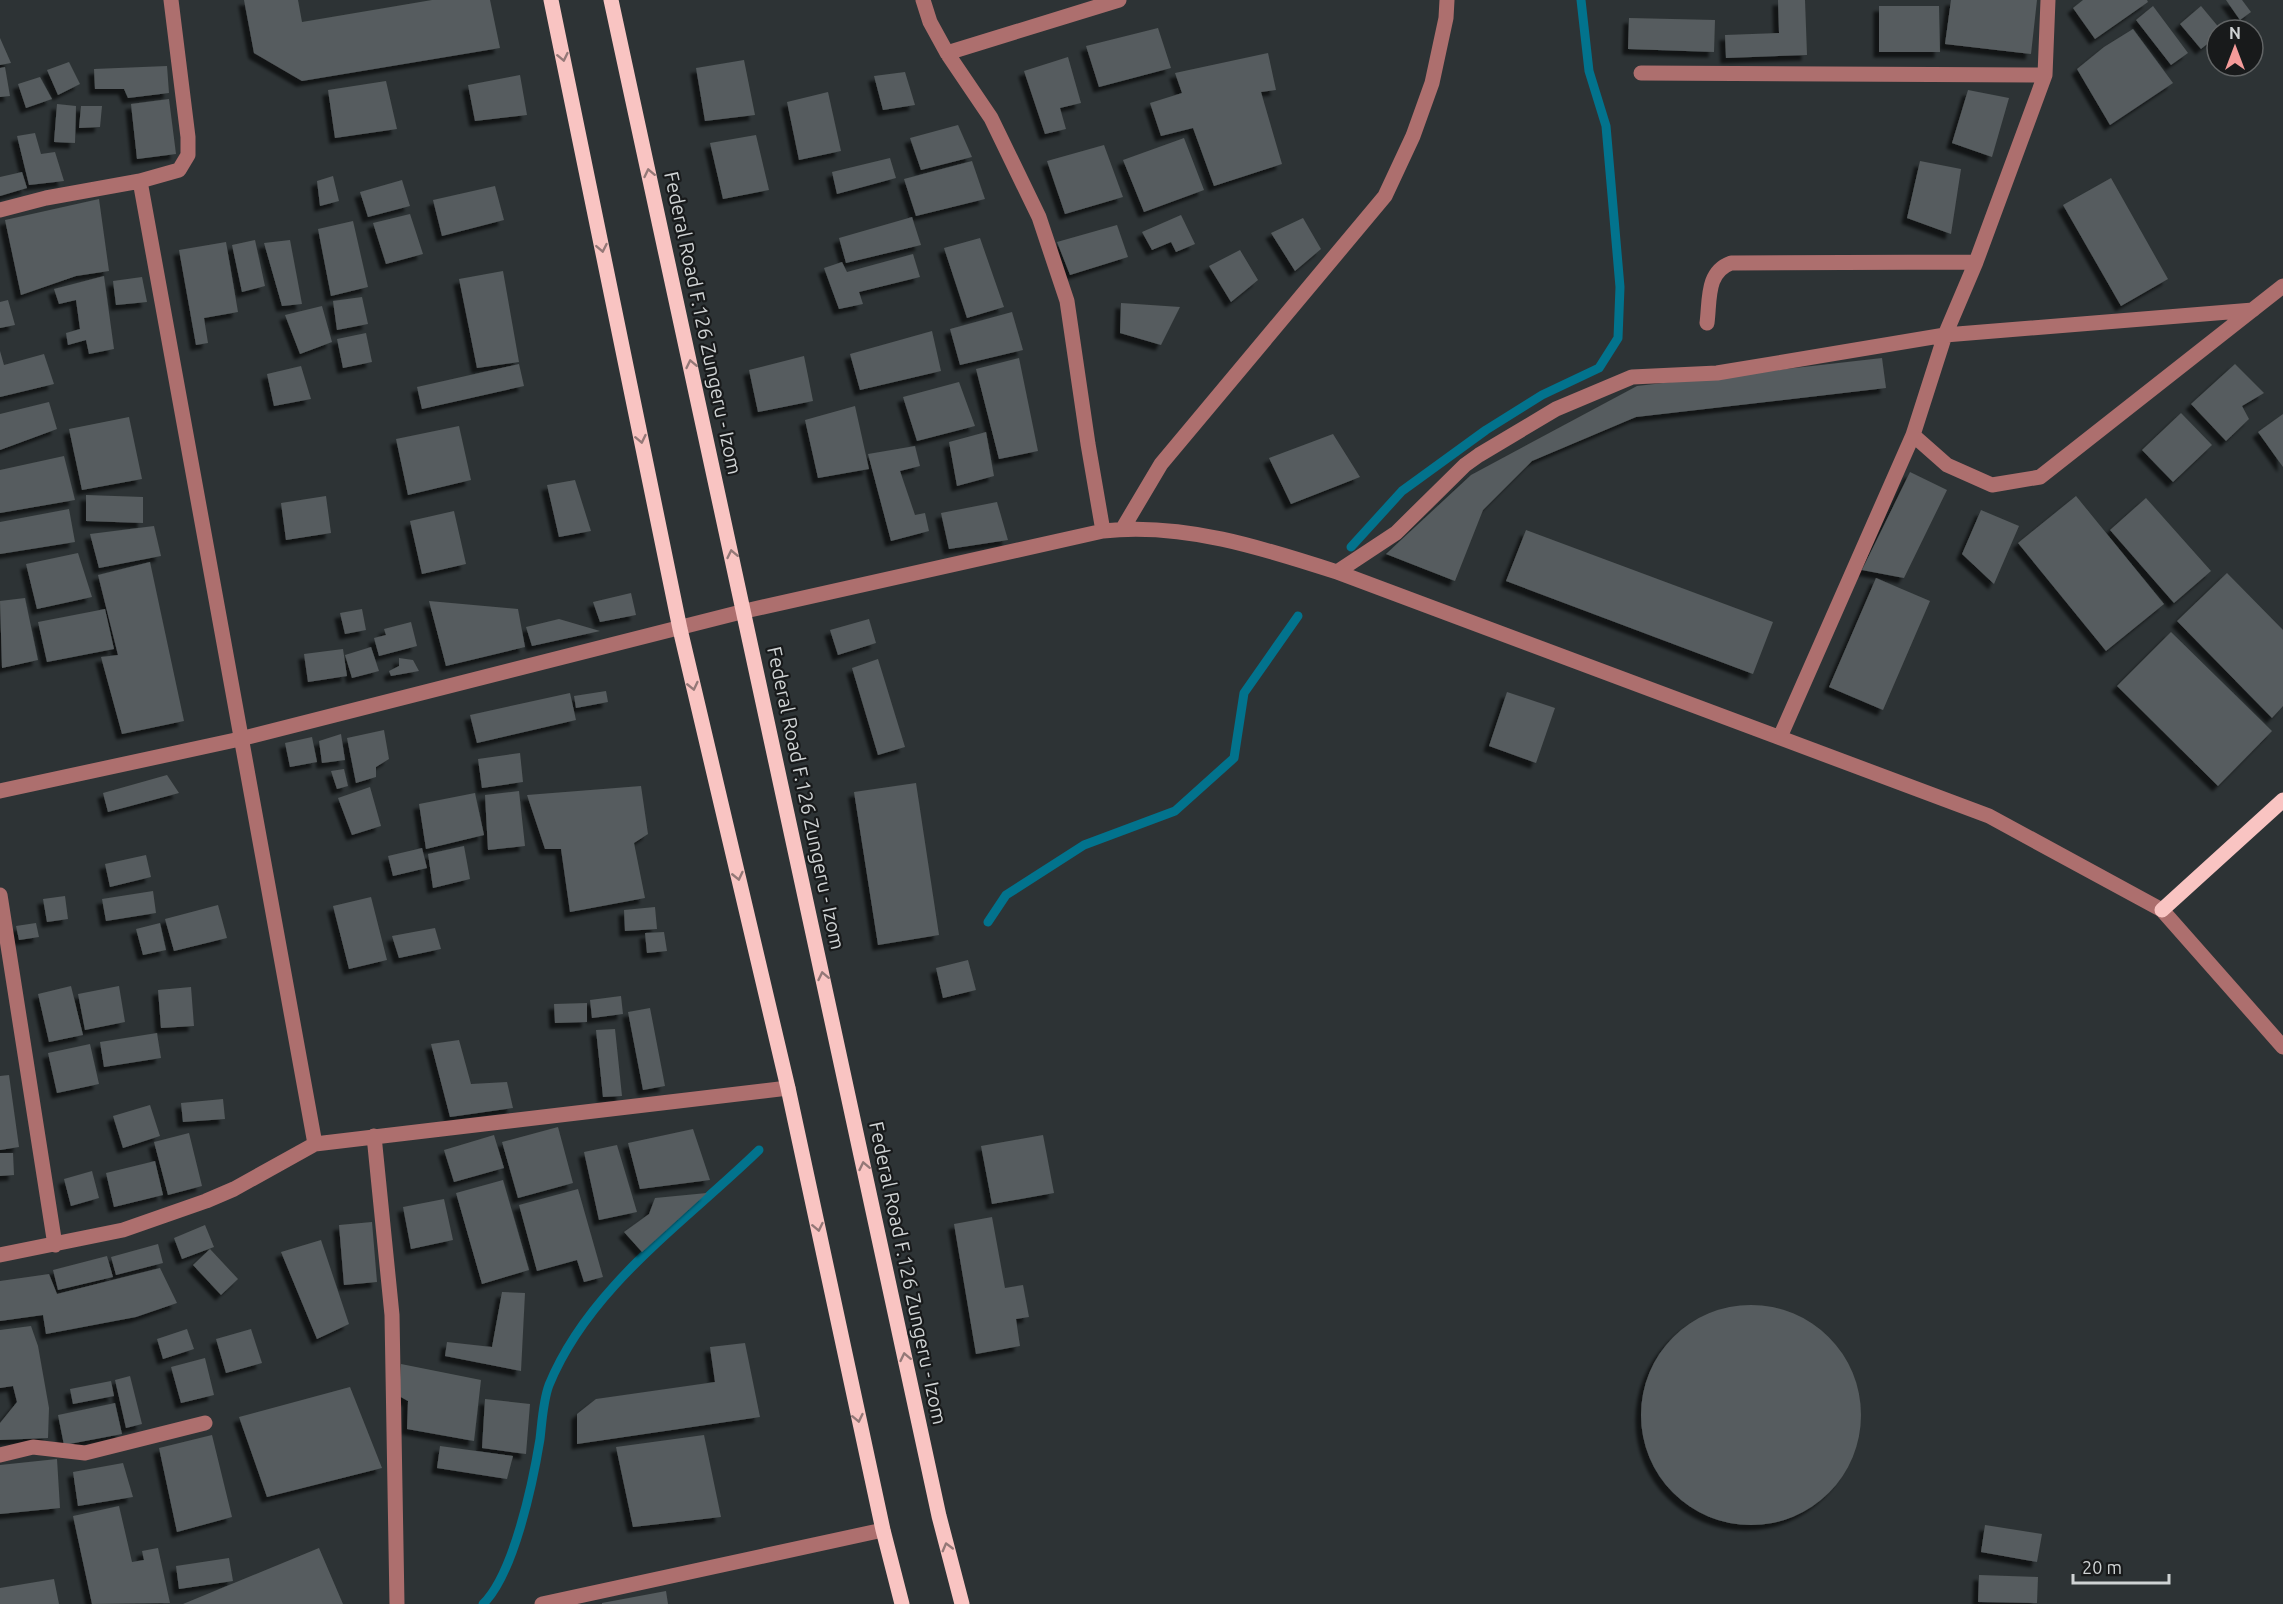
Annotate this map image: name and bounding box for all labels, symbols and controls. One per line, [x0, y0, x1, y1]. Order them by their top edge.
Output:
north arrow [2205, 18, 2265, 78]
text: N [2229, 24, 2241, 42]
one-way arrow [556, 52, 569, 62]
one-way arrow [643, 168, 656, 178]
street label: Federal Road F.126 Zungeru - Izom [660, 169, 747, 476]
one-way arrow [595, 243, 608, 253]
one-way arrow [685, 359, 698, 369]
one-way arrow [634, 434, 647, 444]
one-way arrow [726, 549, 739, 559]
street label: Federal Road F.126 Zungeru - Izom [763, 644, 850, 951]
one-way arrow [686, 681, 699, 691]
one-way arrow [731, 871, 744, 881]
one-way arrow [817, 971, 830, 981]
street label: Federal Road F.126 Zungeru - Izom [865, 1119, 952, 1426]
one-way arrow [858, 1162, 871, 1172]
one-way arrow [810, 1222, 823, 1232]
one-way arrow [899, 1352, 912, 1362]
one-way arrow [851, 1412, 864, 1422]
one-way arrow [942, 1543, 954, 1553]
scale bar [2073, 1547, 2169, 1585]
text: 20 m [2082, 1557, 2122, 1577]

